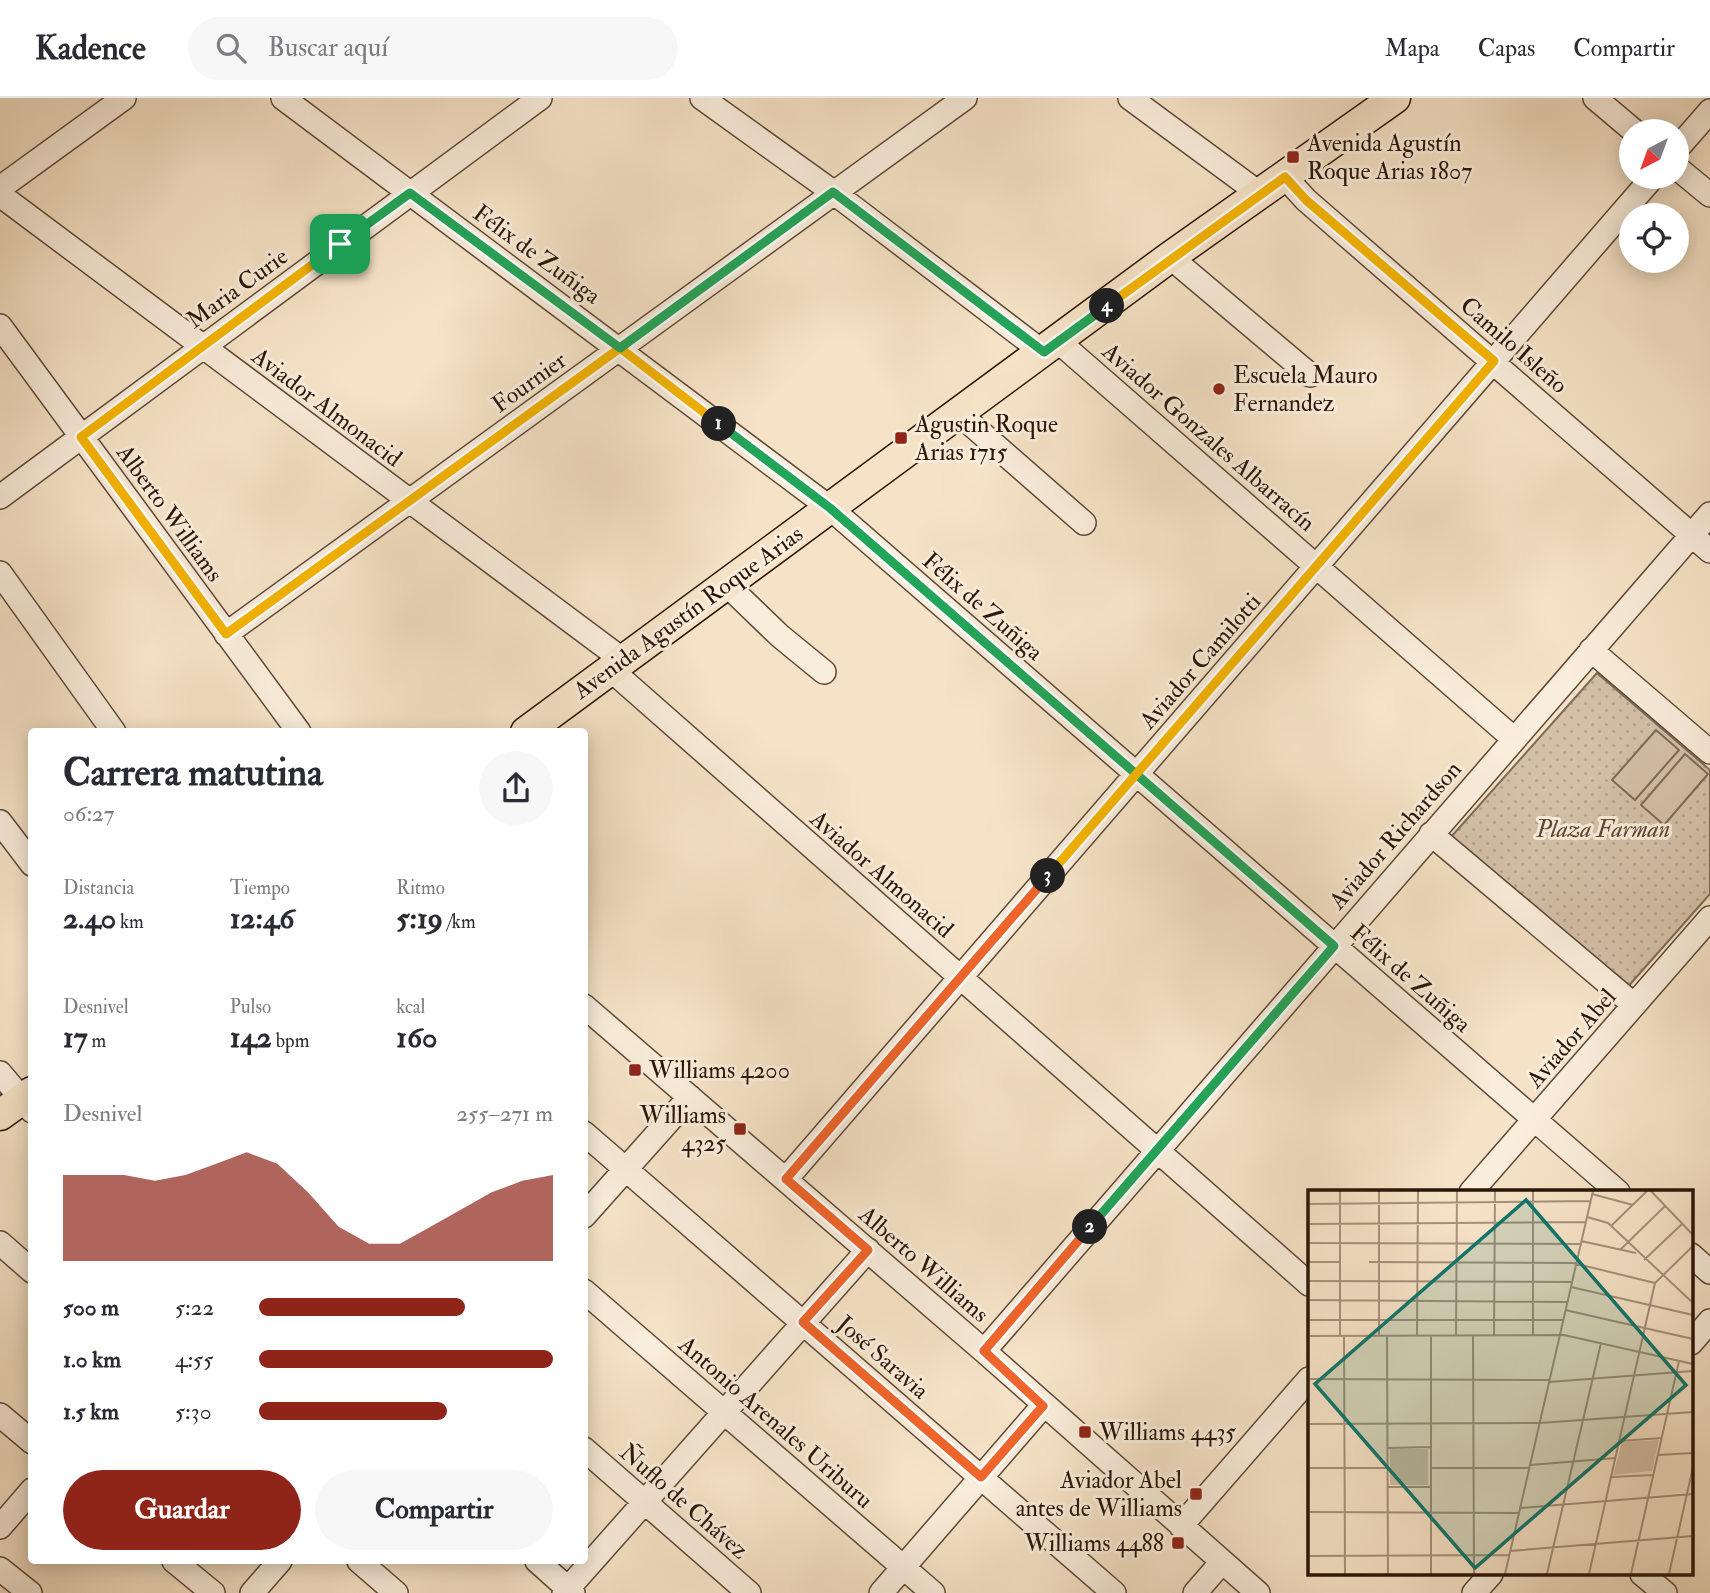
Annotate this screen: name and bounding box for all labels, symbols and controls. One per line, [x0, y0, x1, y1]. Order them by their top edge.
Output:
search box [188, 17, 678, 80]
text: Kadence [35, 28, 146, 69]
icon: search [212, 29, 250, 67]
text: Buscar aquí [268, 32, 388, 64]
text: Mapa [1385, 33, 1440, 64]
text: Capas [1478, 33, 1535, 64]
text: Compartir [1573, 33, 1675, 64]
north arrow [1619, 119, 1689, 189]
map controls [1619, 119, 1689, 273]
place label: Avenida Agustín Roque Arias 1807 [1306, 128, 1472, 187]
marker: Avenida Agustín Roque Arias 1807 [1285, 149, 1301, 165]
street label: Félix de Zuñiga [467, 198, 608, 312]
button: locate [1619, 203, 1689, 273]
pin [310, 214, 370, 274]
icon: arrive [321, 225, 359, 263]
street label: Maria Curie [180, 241, 294, 336]
pin: 4 [1090, 288, 1124, 324]
street label: Camilo Isleño [1453, 290, 1574, 401]
text: 4 [1101, 293, 1112, 317]
street label: Aviador Gonzales Albarracín [1095, 336, 1322, 539]
street label: Aviador Almonacid [245, 340, 408, 474]
street label: Fournier [486, 345, 573, 420]
place label: Escuela Mauro Fernandez [1233, 360, 1378, 419]
marker: Escuela Mauro Fernandez [1211, 381, 1227, 397]
pin: 1 [702, 406, 736, 442]
place label: Agustin Roque Arias 1715 [914, 409, 1058, 468]
text: 1 [715, 411, 722, 435]
marker: Agustin Roque Arias 1715 [893, 430, 909, 446]
street label: Alberto Williams [109, 438, 230, 588]
street label: Avenida Agustín Roque Arias [566, 518, 809, 707]
street label: Félix de Zuñiga [916, 545, 1050, 668]
street label: Aviador Camilotti [1132, 587, 1268, 737]
text: Carrera matutina [63, 749, 323, 797]
button: share [479, 751, 553, 825]
street label: Aviador Richardson [1322, 755, 1468, 917]
text: 06:27 [63, 799, 114, 828]
street label: Aviador Almonacid [803, 803, 960, 945]
park label: Plaza Farman [1535, 814, 1670, 845]
pin: 3 [1030, 858, 1066, 894]
text: 3 [1044, 863, 1051, 887]
text: Distancia [63, 876, 134, 900]
text: Tiempo [230, 876, 290, 900]
text: Ritmo [396, 876, 445, 900]
text: 2.40 [63, 900, 116, 937]
text: 12:46 [230, 900, 294, 937]
text: 5:19 [396, 900, 443, 937]
text: km [116, 910, 144, 934]
text: /km [443, 910, 476, 934]
street label: Félix de Zuñiga [1344, 917, 1478, 1040]
street label: Aviador Abel [1519, 982, 1623, 1095]
text: Desnivel [63, 995, 129, 1019]
text: Pulso [230, 995, 271, 1019]
text: kcal [396, 995, 425, 1019]
text: 17 [63, 1019, 87, 1056]
text: 142 [230, 1019, 272, 1056]
text: 160 [396, 1019, 437, 1056]
text: m [87, 1029, 106, 1053]
text: bpm [272, 1029, 309, 1053]
place label: Williams 4200 [648, 1055, 790, 1086]
marker: Williams 4200 [627, 1062, 643, 1078]
text: Desnivel [63, 1099, 142, 1128]
text: 255–271 m [457, 1099, 553, 1128]
place label: Williams 4325 [639, 1100, 726, 1159]
marker: Williams 4325 [732, 1121, 748, 1137]
inset map [1308, 1190, 1692, 1576]
street label: Alberto Williams [851, 1199, 995, 1329]
pin: 2 [1072, 1210, 1108, 1244]
text: 2 [1085, 1214, 1094, 1238]
text: 500 m [63, 1293, 119, 1322]
text: 5:22 [175, 1293, 214, 1322]
street label: José Saravia [829, 1308, 936, 1407]
street label: Antonio Arenales Uriburu [671, 1329, 879, 1515]
text: 1.0 km [63, 1345, 121, 1374]
text: 4:55 [175, 1345, 213, 1374]
text: 1.5 km [63, 1397, 119, 1426]
text: 5:30 [175, 1397, 211, 1426]
place label: Williams 4435 [1098, 1417, 1236, 1448]
marker: Williams 4435 [1077, 1424, 1093, 1440]
street label: Ñuflo de Chávez [613, 1436, 755, 1566]
place label: Aviador Abel antes de Williams [1016, 1465, 1182, 1524]
button: Guardar [63, 1470, 301, 1550]
button: Compartir [315, 1470, 553, 1550]
marker: Aviador Abel antes de Williams [1188, 1486, 1204, 1502]
place label: Williams 4488 [1023, 1528, 1164, 1559]
marker: Williams 4488 [1170, 1535, 1186, 1551]

